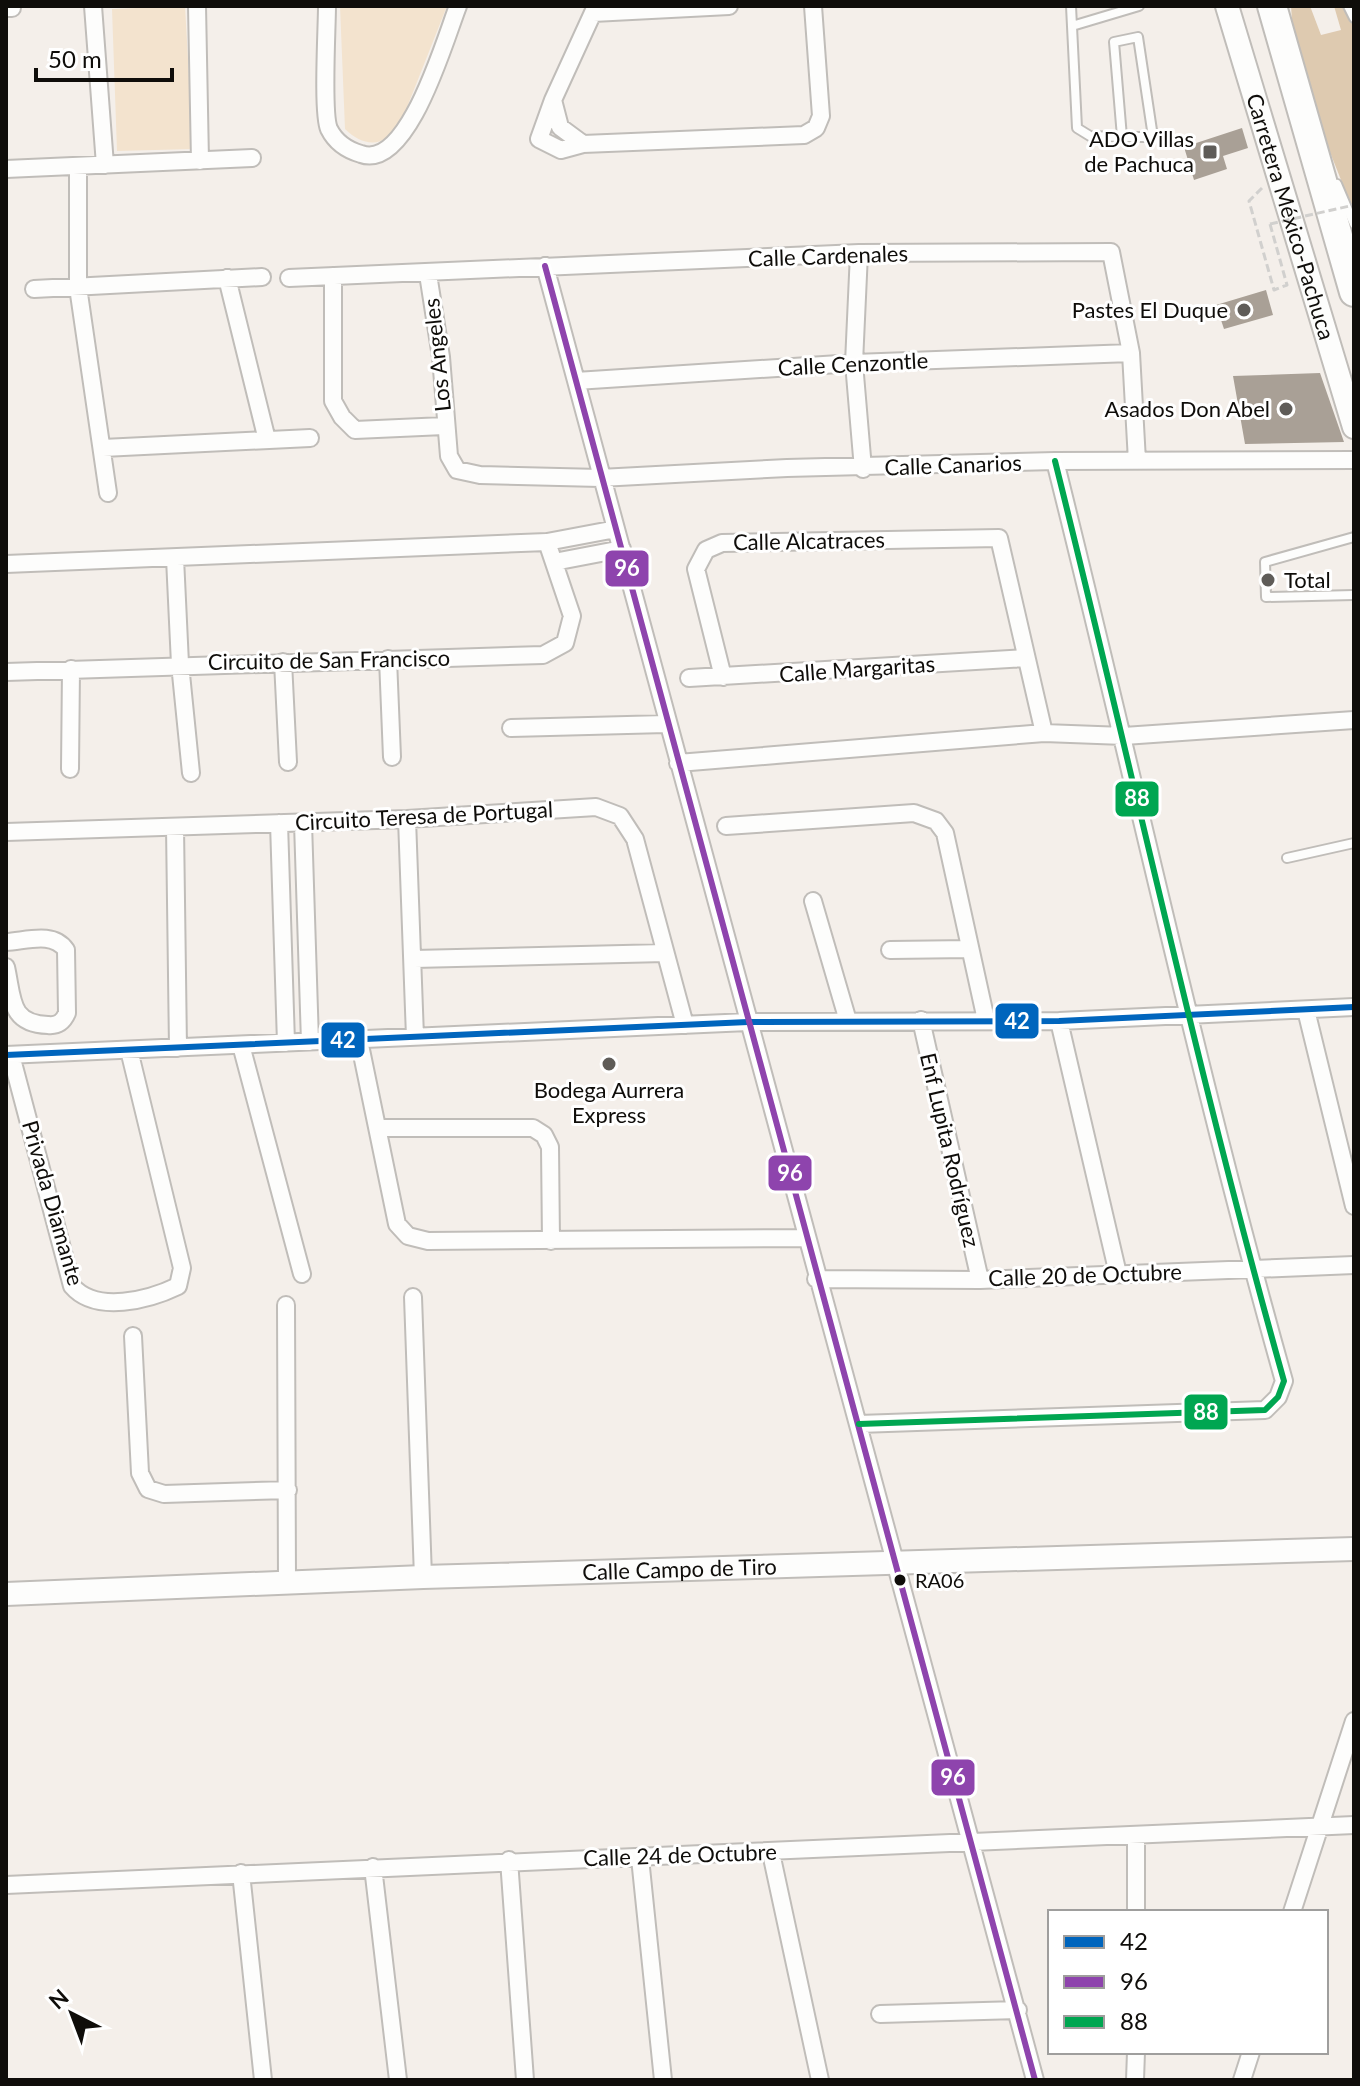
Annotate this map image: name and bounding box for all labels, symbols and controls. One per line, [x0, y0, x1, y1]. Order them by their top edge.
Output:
scale bar [36, 32, 172, 82]
text: 50 m [48, 44, 102, 73]
street label: Carretera México-Pachuca [1241, 90, 1341, 343]
place label: ADO Villas de Pachuca [1084, 125, 1194, 177]
marker: ADO Villas de Pachuca [1201, 143, 1219, 161]
street label: Calle Cardenales [748, 239, 908, 272]
place label: Pastes El Duque [1072, 296, 1228, 323]
street label: Los Angeles [417, 297, 456, 413]
marker: Pastes El Duque [1235, 301, 1253, 319]
street label: Calle Cenzontle [777, 346, 929, 381]
place label: Asados Don Abel [1104, 395, 1270, 422]
marker: Asados Don Abel [1277, 400, 1295, 418]
street label: Calle Canarios [884, 449, 1022, 480]
street label: Calle Alcatraces [733, 526, 885, 555]
line badge: 96 [604, 549, 650, 588]
text: 96 [614, 554, 640, 581]
place label: Total [1284, 566, 1331, 593]
marker: Total [1259, 571, 1277, 589]
street label: Circuito de San Francisco [208, 644, 450, 675]
street label: Calle Margaritas [778, 650, 936, 687]
line badge: 88 [1114, 780, 1160, 818]
text: 88 [1124, 784, 1150, 811]
street label: Circuito Teresa de Portugal [294, 795, 554, 836]
line badge: 42 [994, 1002, 1040, 1040]
text: 42 [1004, 1007, 1030, 1034]
line badge: 42 [320, 1021, 366, 1059]
text: 42 [330, 1026, 356, 1053]
street label: Enf Lupita Rodríguez [915, 1050, 986, 1250]
marker: Bodega Aurrera Express [600, 1055, 618, 1073]
place label: Bodega Aurrera Express [534, 1076, 684, 1128]
street label: Privada Diamante [17, 1117, 90, 1289]
line badge: 96 [767, 1154, 813, 1192]
text: 96 [777, 1159, 803, 1186]
street label: Calle 20 de Octubre [988, 1258, 1182, 1291]
line badge: 88 [1183, 1393, 1229, 1431]
text: 88 [1193, 1398, 1219, 1425]
street label: Calle Campo de Tiro [582, 1552, 777, 1585]
place label: RA06 [915, 1568, 964, 1592]
marker: RA06 [892, 1572, 908, 1588]
line badge: 96 [930, 1758, 976, 1797]
text: 96 [940, 1763, 966, 1790]
street label: Calle 24 de Octubre [583, 1838, 777, 1871]
legend [1048, 1910, 1328, 2054]
text: 42 [1120, 1926, 1148, 1955]
text: 96 [1120, 1966, 1148, 1995]
north arrow [32, 1974, 112, 2054]
text: N [43, 1983, 74, 2014]
text: 88 [1120, 2006, 1148, 2035]

